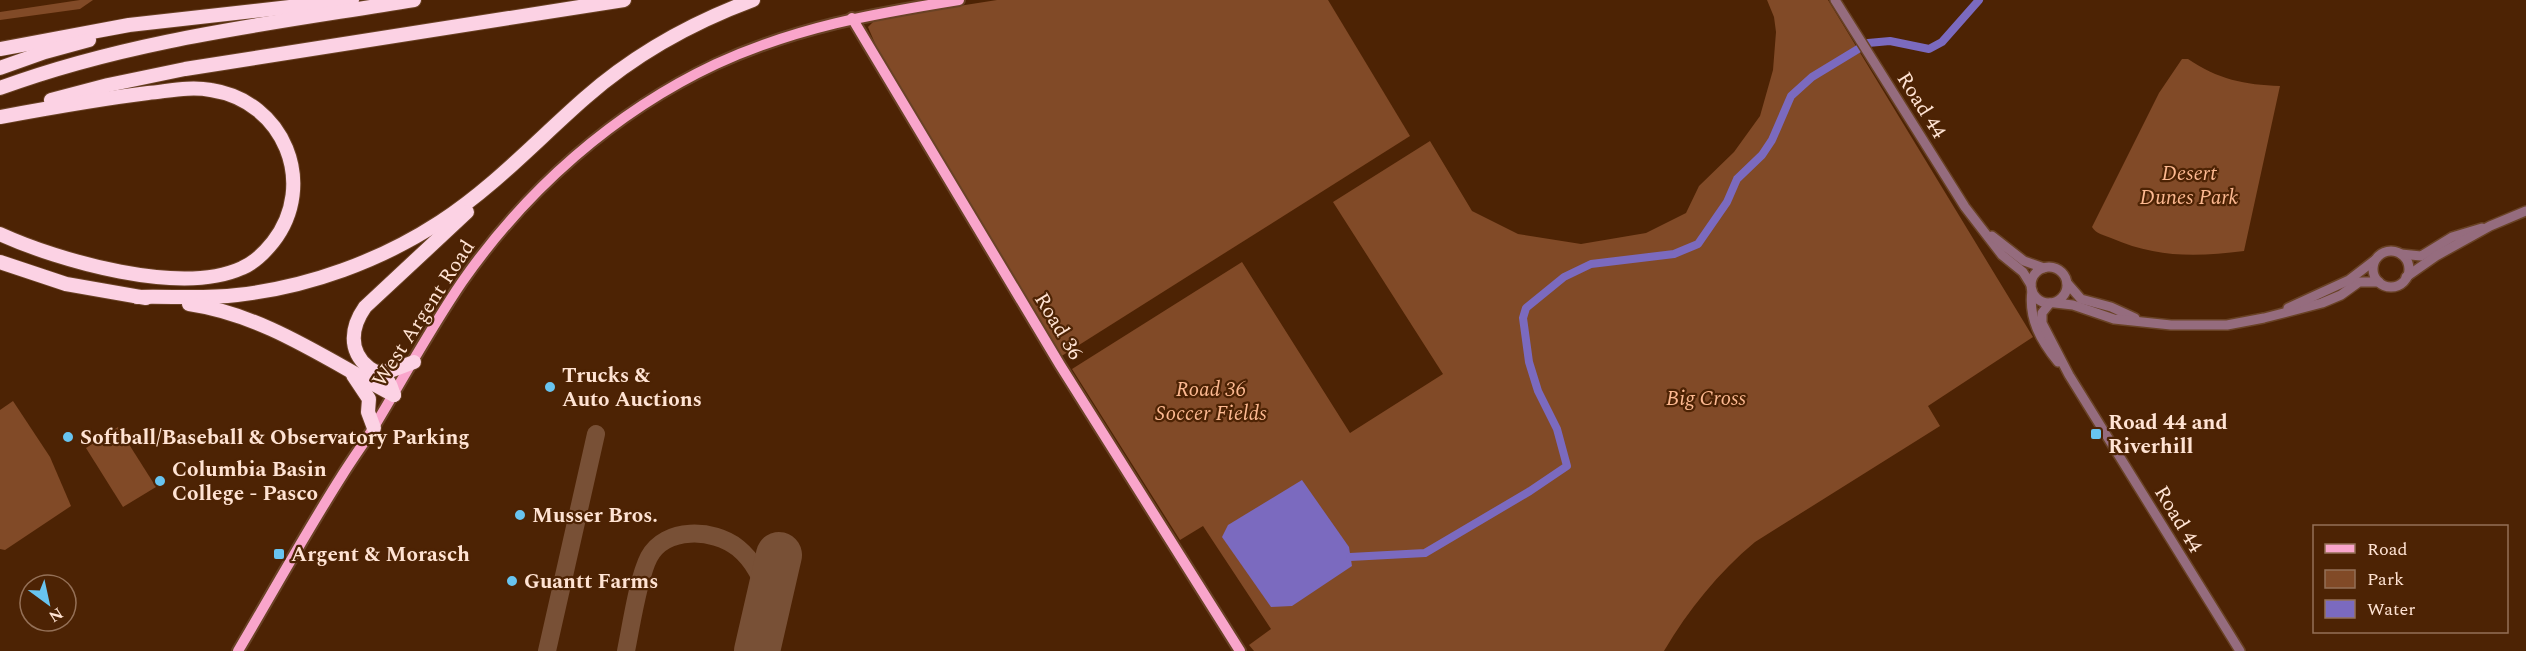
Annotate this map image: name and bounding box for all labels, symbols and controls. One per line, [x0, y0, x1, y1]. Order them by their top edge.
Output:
street label: Road 44 [1888, 66, 1954, 146]
park label: Desert Dunes Park [2140, 158, 2239, 214]
street label: West Argent Road [364, 234, 483, 393]
street label: Road 36 [1025, 287, 1091, 366]
place label: Trucks & Auto Auctions [562, 360, 702, 416]
park label: Road 36 Soccer Fields [1155, 374, 1267, 430]
marker: Trucks & Auto Auctions [543, 380, 557, 394]
park label: Big Cross [1666, 383, 1747, 415]
place label: Road 44 and Riverhill [2108, 407, 2228, 463]
place label: Softball/Baseball & Observatory Parking [80, 422, 470, 454]
marker: Road 44 and Riverhill [2089, 427, 2103, 441]
marker: Softball/Baseball & Observatory Parking [61, 430, 75, 444]
place label: Columbia Basin College - Pasco [172, 454, 327, 510]
marker: Columbia Basin College - Pasco [153, 474, 167, 488]
street label: Road 44 [2145, 480, 2211, 560]
place label: Musser Bros. [532, 500, 658, 532]
marker: Musser Bros. [513, 508, 527, 522]
legend [2313, 525, 2508, 633]
text: Road [2367, 536, 2408, 563]
place label: Argent & Morasch [291, 539, 470, 571]
marker: Argent & Morasch [272, 547, 286, 561]
place label: Guantt Farms [524, 566, 658, 598]
text: Park [2367, 566, 2404, 593]
north arrow [18, 573, 78, 633]
marker: Guantt Farms [505, 574, 519, 588]
text: Water [2367, 596, 2415, 623]
text: N [44, 601, 68, 628]

